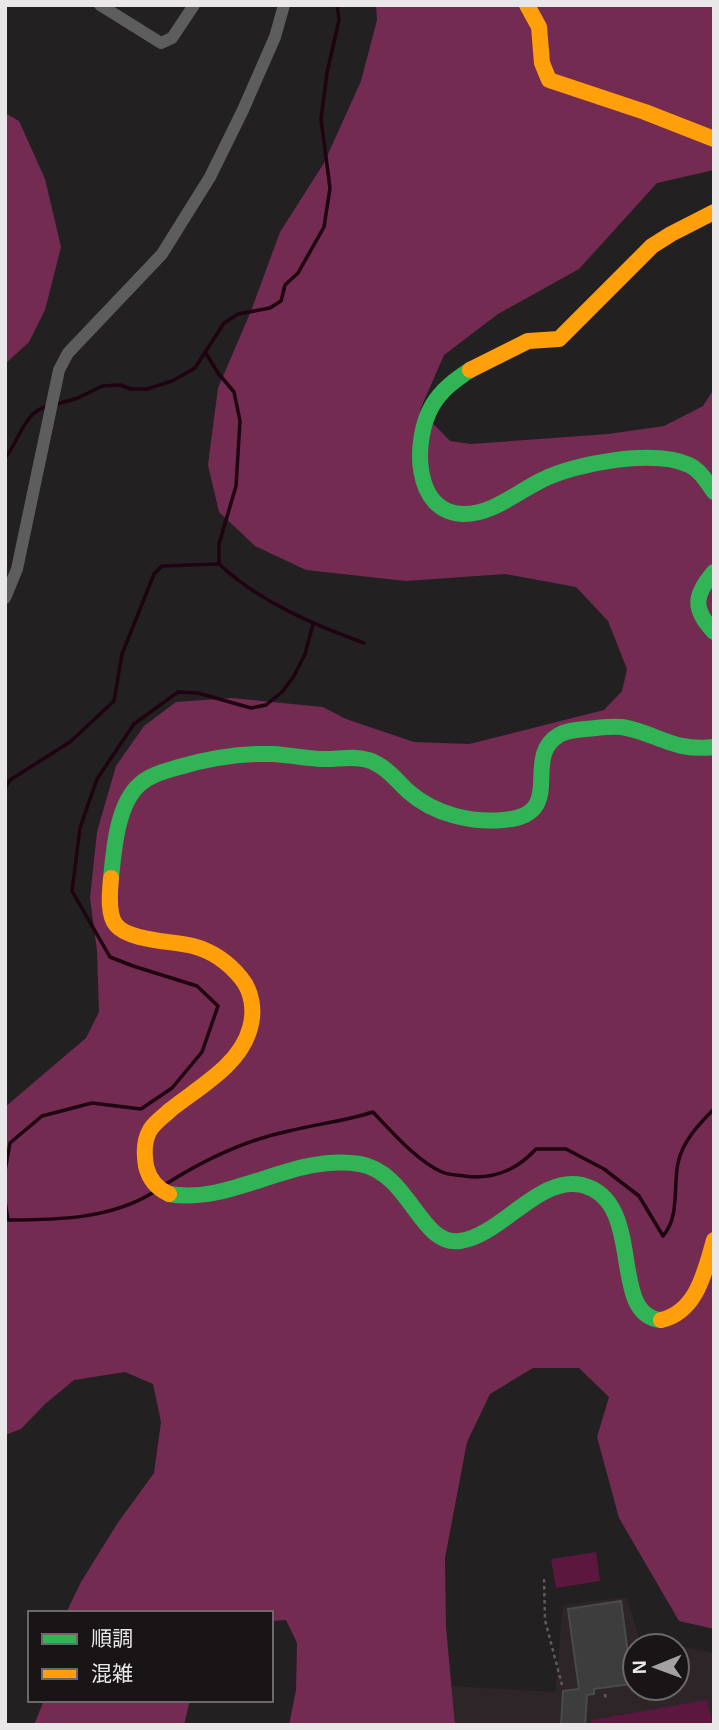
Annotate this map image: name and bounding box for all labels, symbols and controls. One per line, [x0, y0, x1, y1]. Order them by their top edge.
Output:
legend [28, 1611, 273, 1702]
text: 順調 [91, 1627, 133, 1650]
north arrow [621, 1632, 691, 1702]
text: N [629, 1660, 650, 1674]
text: 混雑 [91, 1662, 133, 1685]

